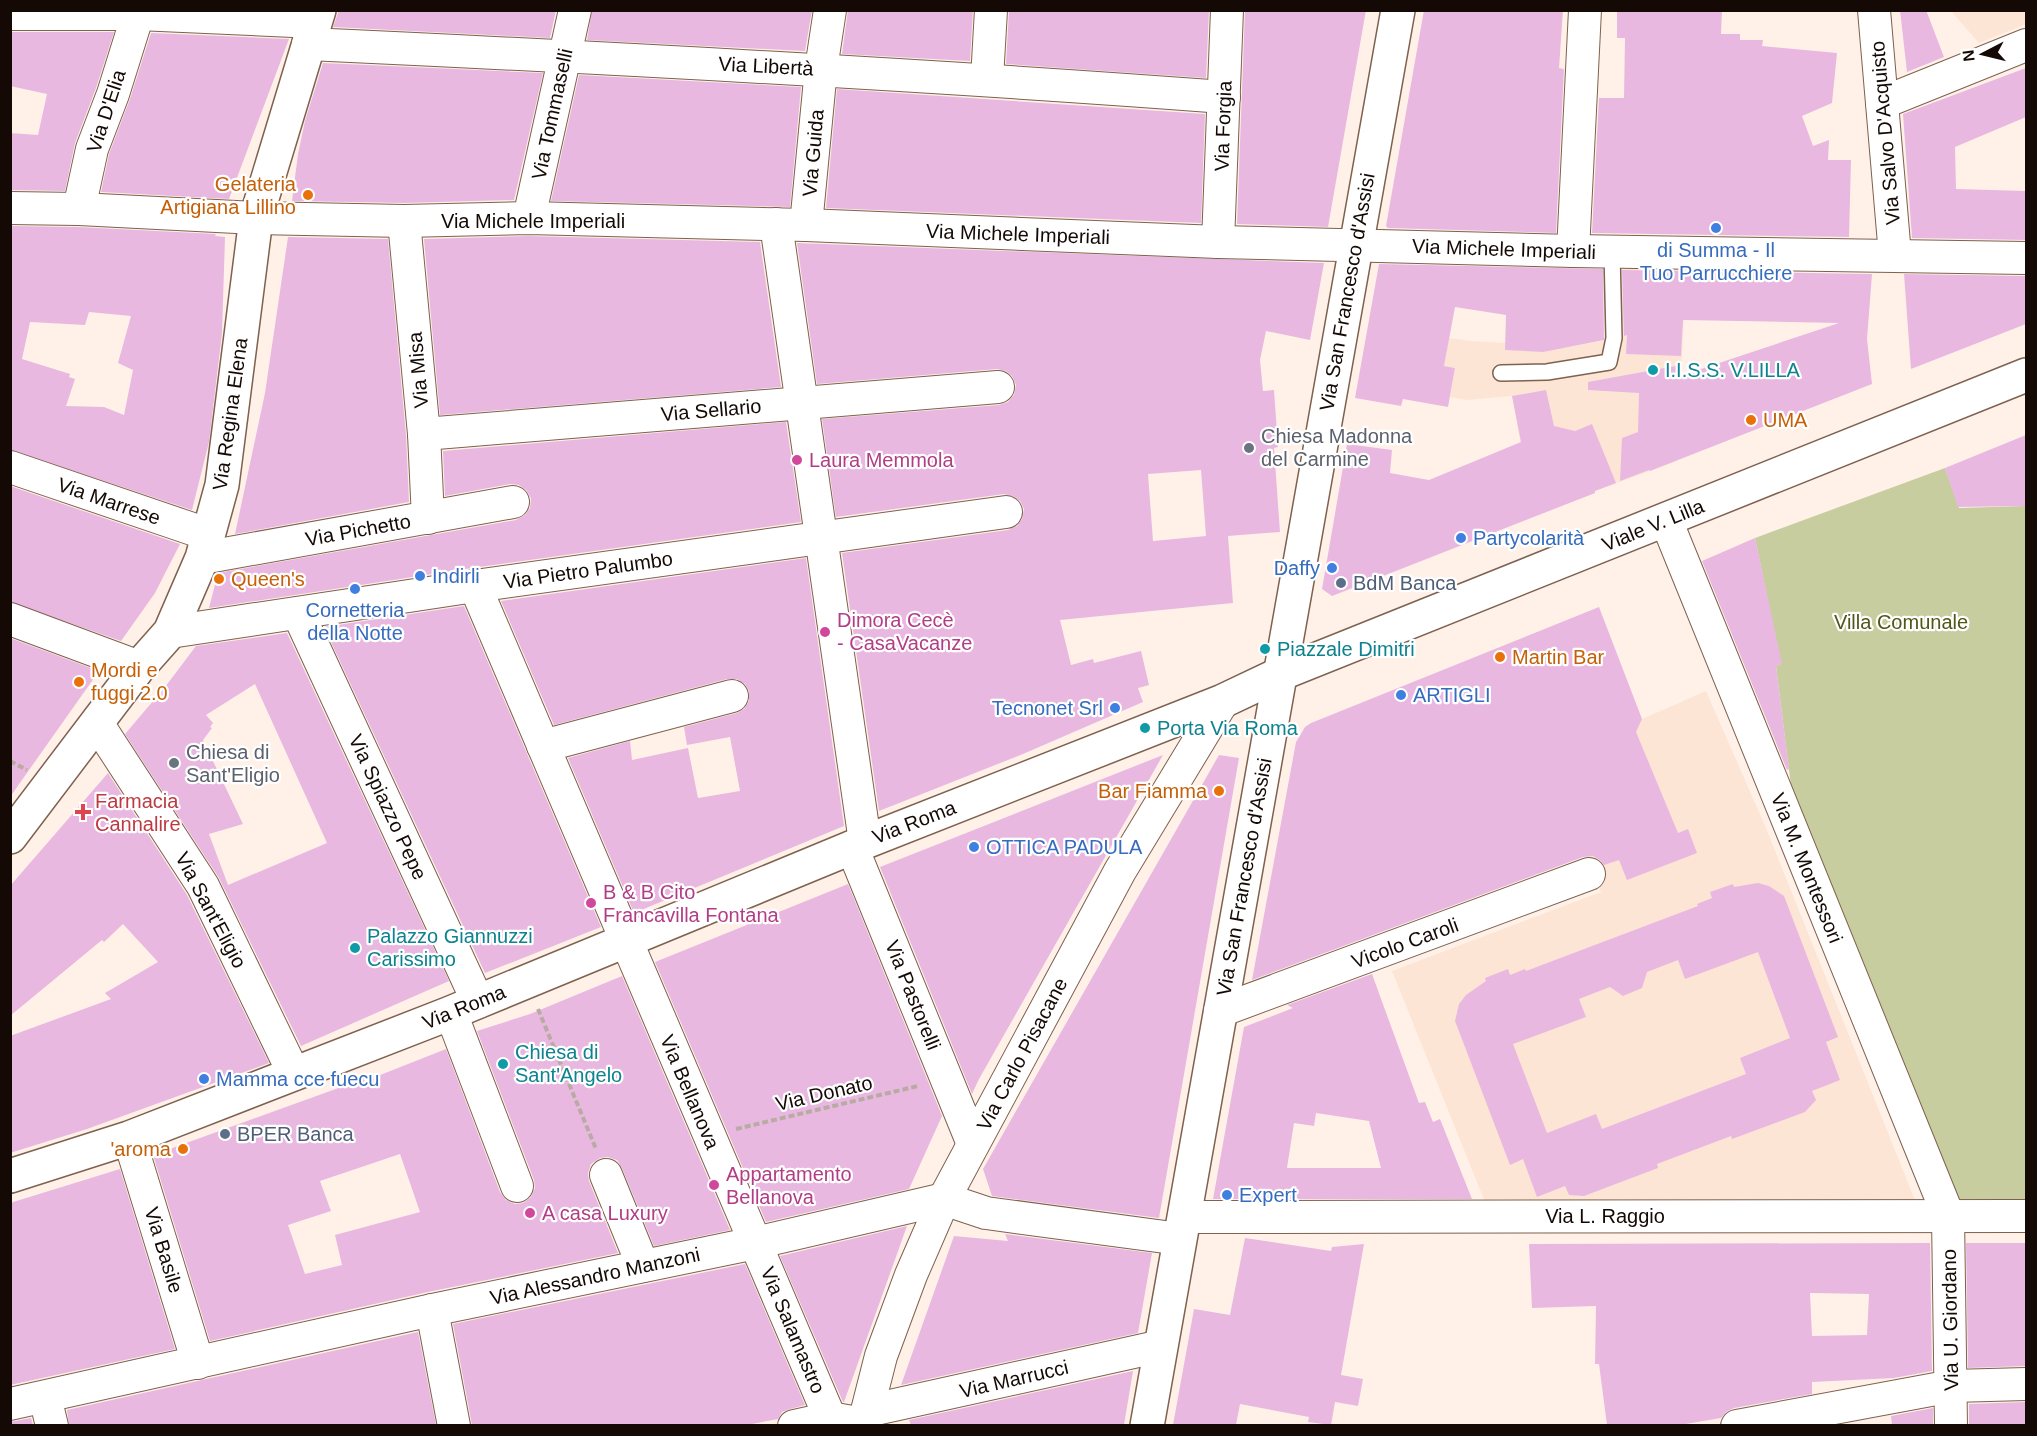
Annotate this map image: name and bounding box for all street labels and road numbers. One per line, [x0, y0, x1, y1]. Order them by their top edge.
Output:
street label: Via Salvo D'Acquisto [1866, 40, 1904, 226]
street label: Via Tommaselli [527, 46, 577, 182]
street label: Via Libertà [718, 53, 815, 80]
street label: Via D'Elia [82, 66, 130, 155]
street label: Via Forgia [1210, 79, 1236, 172]
street label: Via Guida [798, 108, 828, 198]
street label: Via San Francesco d'Assisi [1315, 171, 1379, 413]
street label: Via Michele Imperiali [441, 210, 625, 232]
street label: Via Michele Imperiali [926, 220, 1110, 248]
street label: Via Michele Imperiali [1412, 235, 1596, 263]
street label: Via Misa [404, 330, 432, 409]
street label: Via Regina Elena [208, 335, 252, 492]
street label: Via Sellario [660, 395, 762, 425]
street label: Via Marrese [55, 473, 163, 529]
street label: Viale V. Lilla [1599, 494, 1708, 555]
street label: Via Pichetto [304, 510, 412, 550]
street label: Via Pietro Palumbo [502, 547, 674, 593]
street label: Via Spiazzo Pepe [345, 731, 431, 883]
street label: Via San Francesco d'Assisi [1212, 756, 1276, 998]
street label: Via M. Montessori [1767, 790, 1847, 946]
street label: Via Roma [869, 796, 960, 848]
street label: Via Sant'Eligio [171, 848, 251, 972]
street label: Vicolo Caroli [1349, 914, 1461, 972]
street label: Via Pastorelli [881, 937, 945, 1053]
street label: Via Carlo Pisacane [972, 974, 1072, 1134]
street label: Via Roma [419, 980, 509, 1034]
street label: Via Bellanova [656, 1032, 724, 1153]
street label: Via Donato [773, 1071, 875, 1115]
street label: Via Basile [141, 1204, 187, 1296]
street label: Via L. Raggio [1545, 1205, 1665, 1227]
street label: Via Alessandro Manzoni [488, 1243, 702, 1309]
street label: Via U. Giordano [1938, 1249, 1962, 1391]
street label: Via Salamastro [756, 1263, 830, 1397]
street label: Via Marrucci [958, 1356, 1070, 1402]

